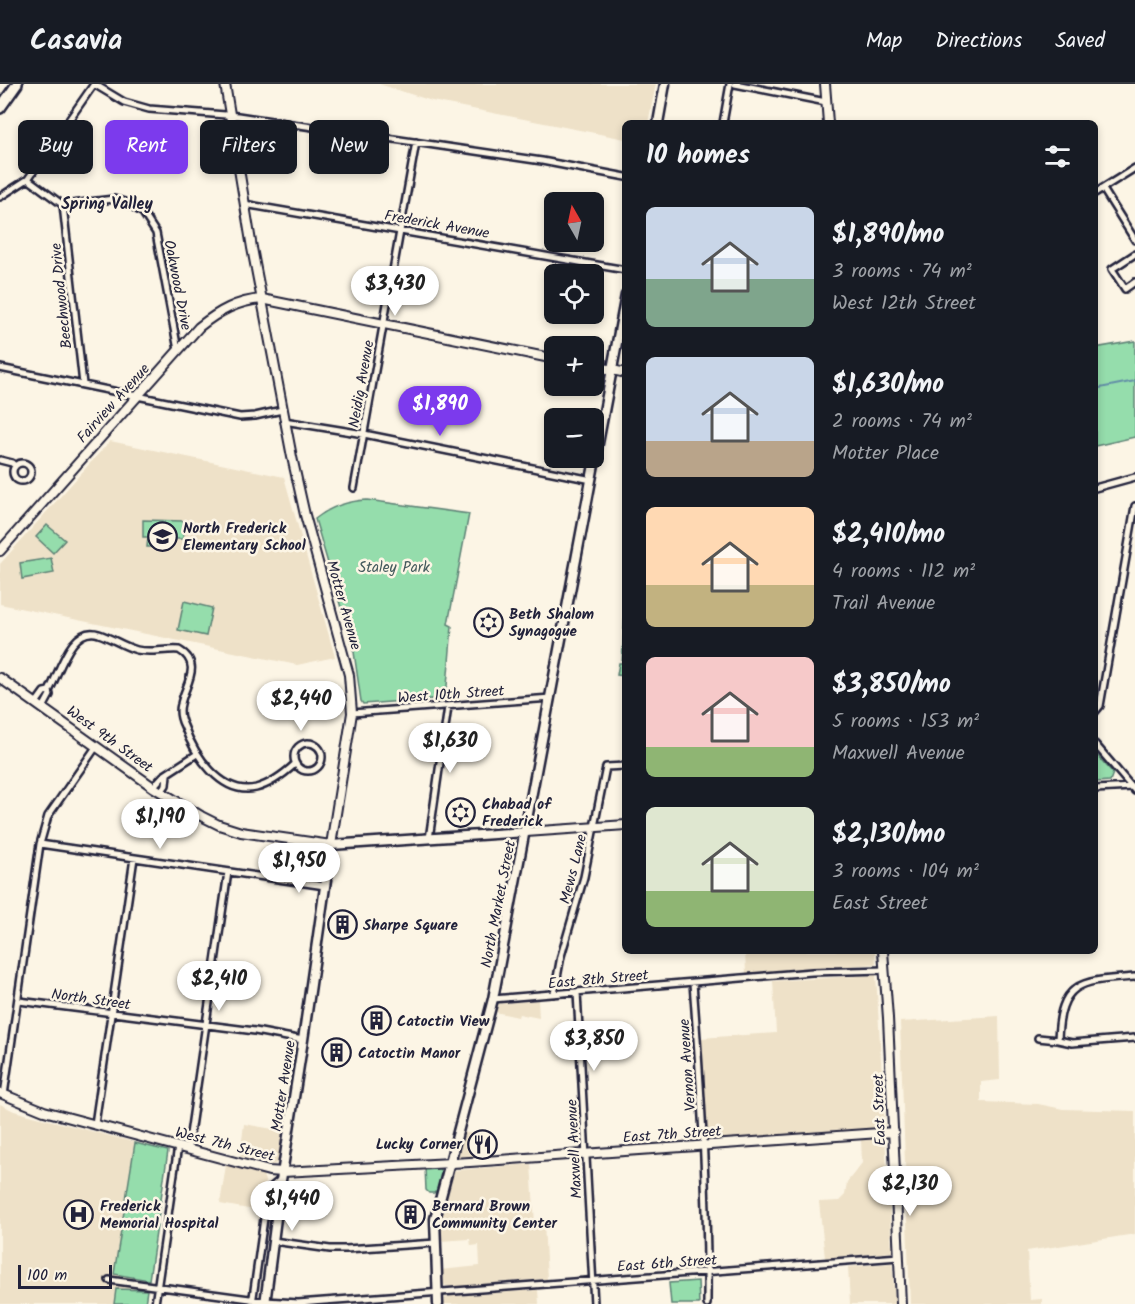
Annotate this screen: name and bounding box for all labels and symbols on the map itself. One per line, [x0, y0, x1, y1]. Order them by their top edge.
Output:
district label: Spring Valley [61, 192, 153, 217]
north arrow [544, 192, 604, 252]
street label: Frederick Avenue [382, 204, 491, 246]
street label: Oakwood Drive [156, 238, 198, 333]
street label: Beechwood Drive [44, 242, 79, 350]
pin: $3,430 [346, 266, 444, 317]
street label: Neidig Avenue [342, 338, 382, 430]
street label: Fairview Avenue [71, 358, 156, 449]
pin: $1,890 [391, 386, 489, 437]
place label: North Frederick Elementary School [183, 517, 306, 558]
school or university icon: North Frederick Elementary School [146, 521, 178, 553]
park label: Staley Park [358, 556, 431, 580]
street label: Motter Avenue [319, 558, 367, 653]
place label: Beth Shalom Synagogue [509, 603, 594, 644]
synagogue icon: Beth Shalom Synagogue [472, 607, 504, 639]
street label: West 10th Street [397, 679, 505, 711]
pin: $2,440 [252, 681, 350, 732]
street label: West 9th Street [61, 700, 158, 780]
pin: $1,630 [401, 723, 499, 774]
place label: Chabad of Frederick [482, 793, 552, 834]
synagogue icon: Chabad of Frederick [445, 797, 477, 829]
pin: $1,190 [111, 799, 209, 850]
street label: Mews Lane [554, 832, 594, 907]
street label: North Market Street [475, 838, 523, 970]
pin: $1,950 [250, 843, 348, 894]
building icon: Sharpe Square [326, 909, 358, 941]
place label: Sharpe Square [363, 914, 458, 938]
pin: $2,410 [170, 961, 268, 1012]
street label: East 8th Street [547, 964, 650, 996]
street label: North Street [50, 983, 132, 1017]
building icon: Catoctin View [360, 1005, 392, 1037]
place label: Catoctin View [397, 1010, 490, 1034]
street label: Vernon Avenue [673, 1018, 703, 1112]
pin: $3,850 [545, 1021, 643, 1072]
building icon: Catoctin Manor [321, 1037, 353, 1069]
street label: Motter Avenue [265, 1039, 303, 1134]
place label: Catoctin Manor [358, 1042, 461, 1066]
street label: East Street [867, 1073, 893, 1146]
street label: Maxwell Avenue [560, 1098, 590, 1199]
street label: East 7th Street [622, 1120, 722, 1150]
street label: West 7th Street [173, 1121, 277, 1169]
restaurant icon: Lucky Corner [467, 1128, 499, 1160]
place label: Lucky Corner [376, 1133, 463, 1157]
pin: $2,130 [861, 1166, 959, 1217]
pin: $1,440 [243, 1181, 341, 1232]
place label: Frederick Memorial Hospital [100, 1195, 219, 1236]
place label: Bernard Brown Community Center [432, 1195, 557, 1236]
hospital icon: Frederick Memorial Hospital [63, 1199, 95, 1231]
building icon: Bernard Brown Community Center [395, 1199, 427, 1231]
street label: East 6th Street [616, 1249, 718, 1279]
scale bar [18, 1262, 112, 1290]

